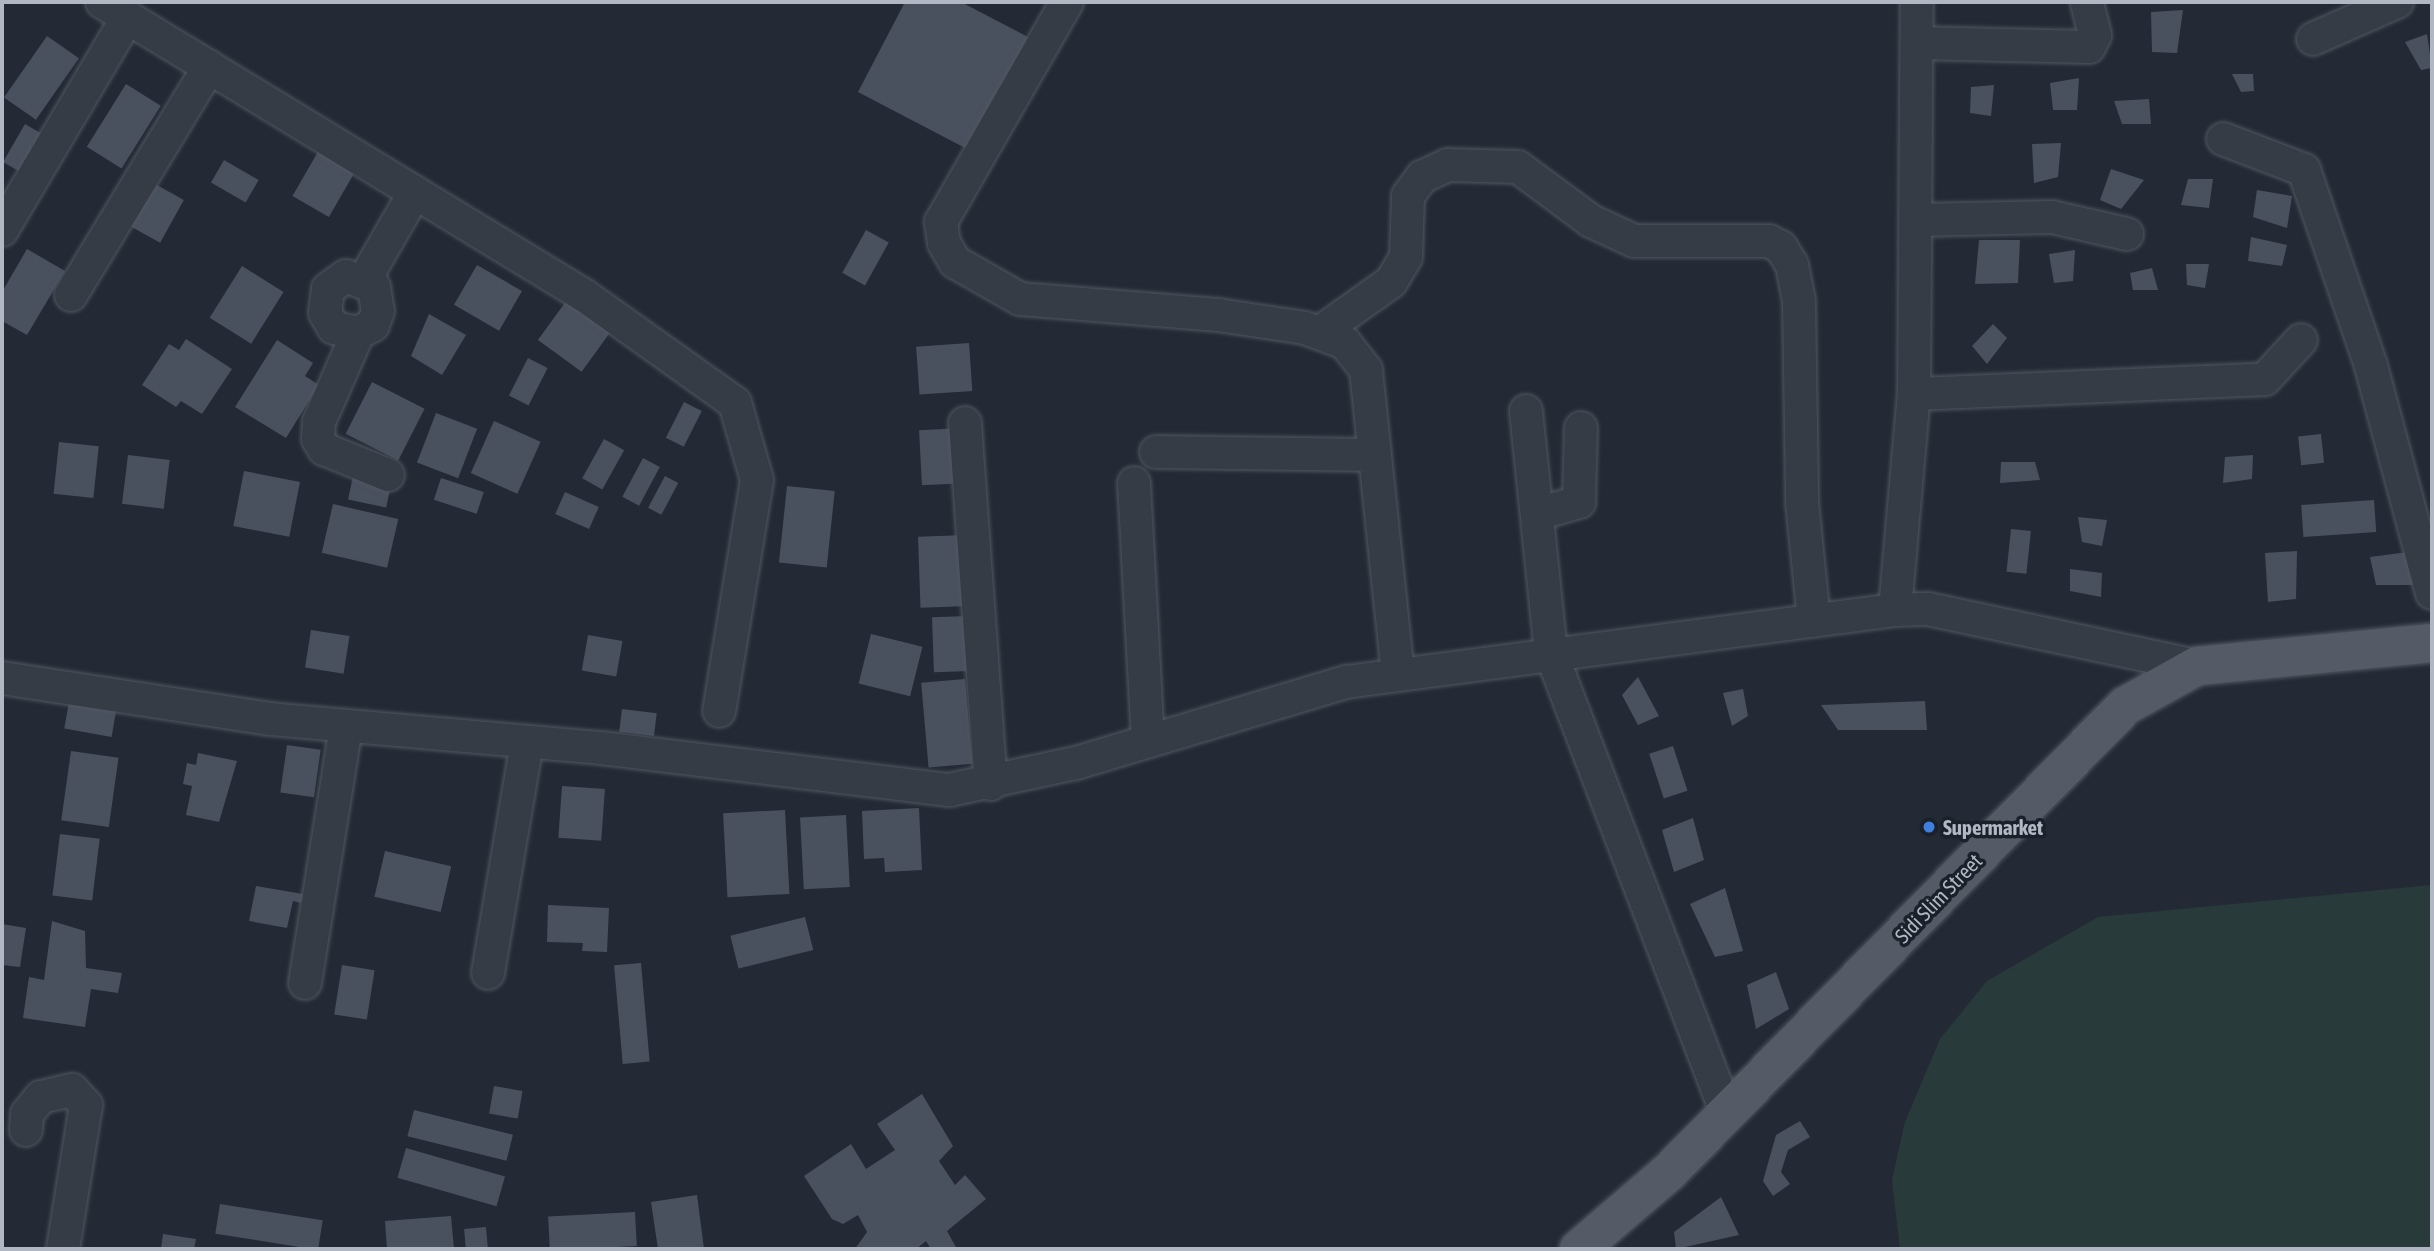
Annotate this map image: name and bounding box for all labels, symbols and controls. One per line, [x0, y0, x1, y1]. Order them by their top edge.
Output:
place label: Supermarket [1943, 814, 2043, 840]
marker: Supermarket [1921, 819, 1937, 835]
street label: Sidi Slim Street [1889, 848, 1987, 948]

